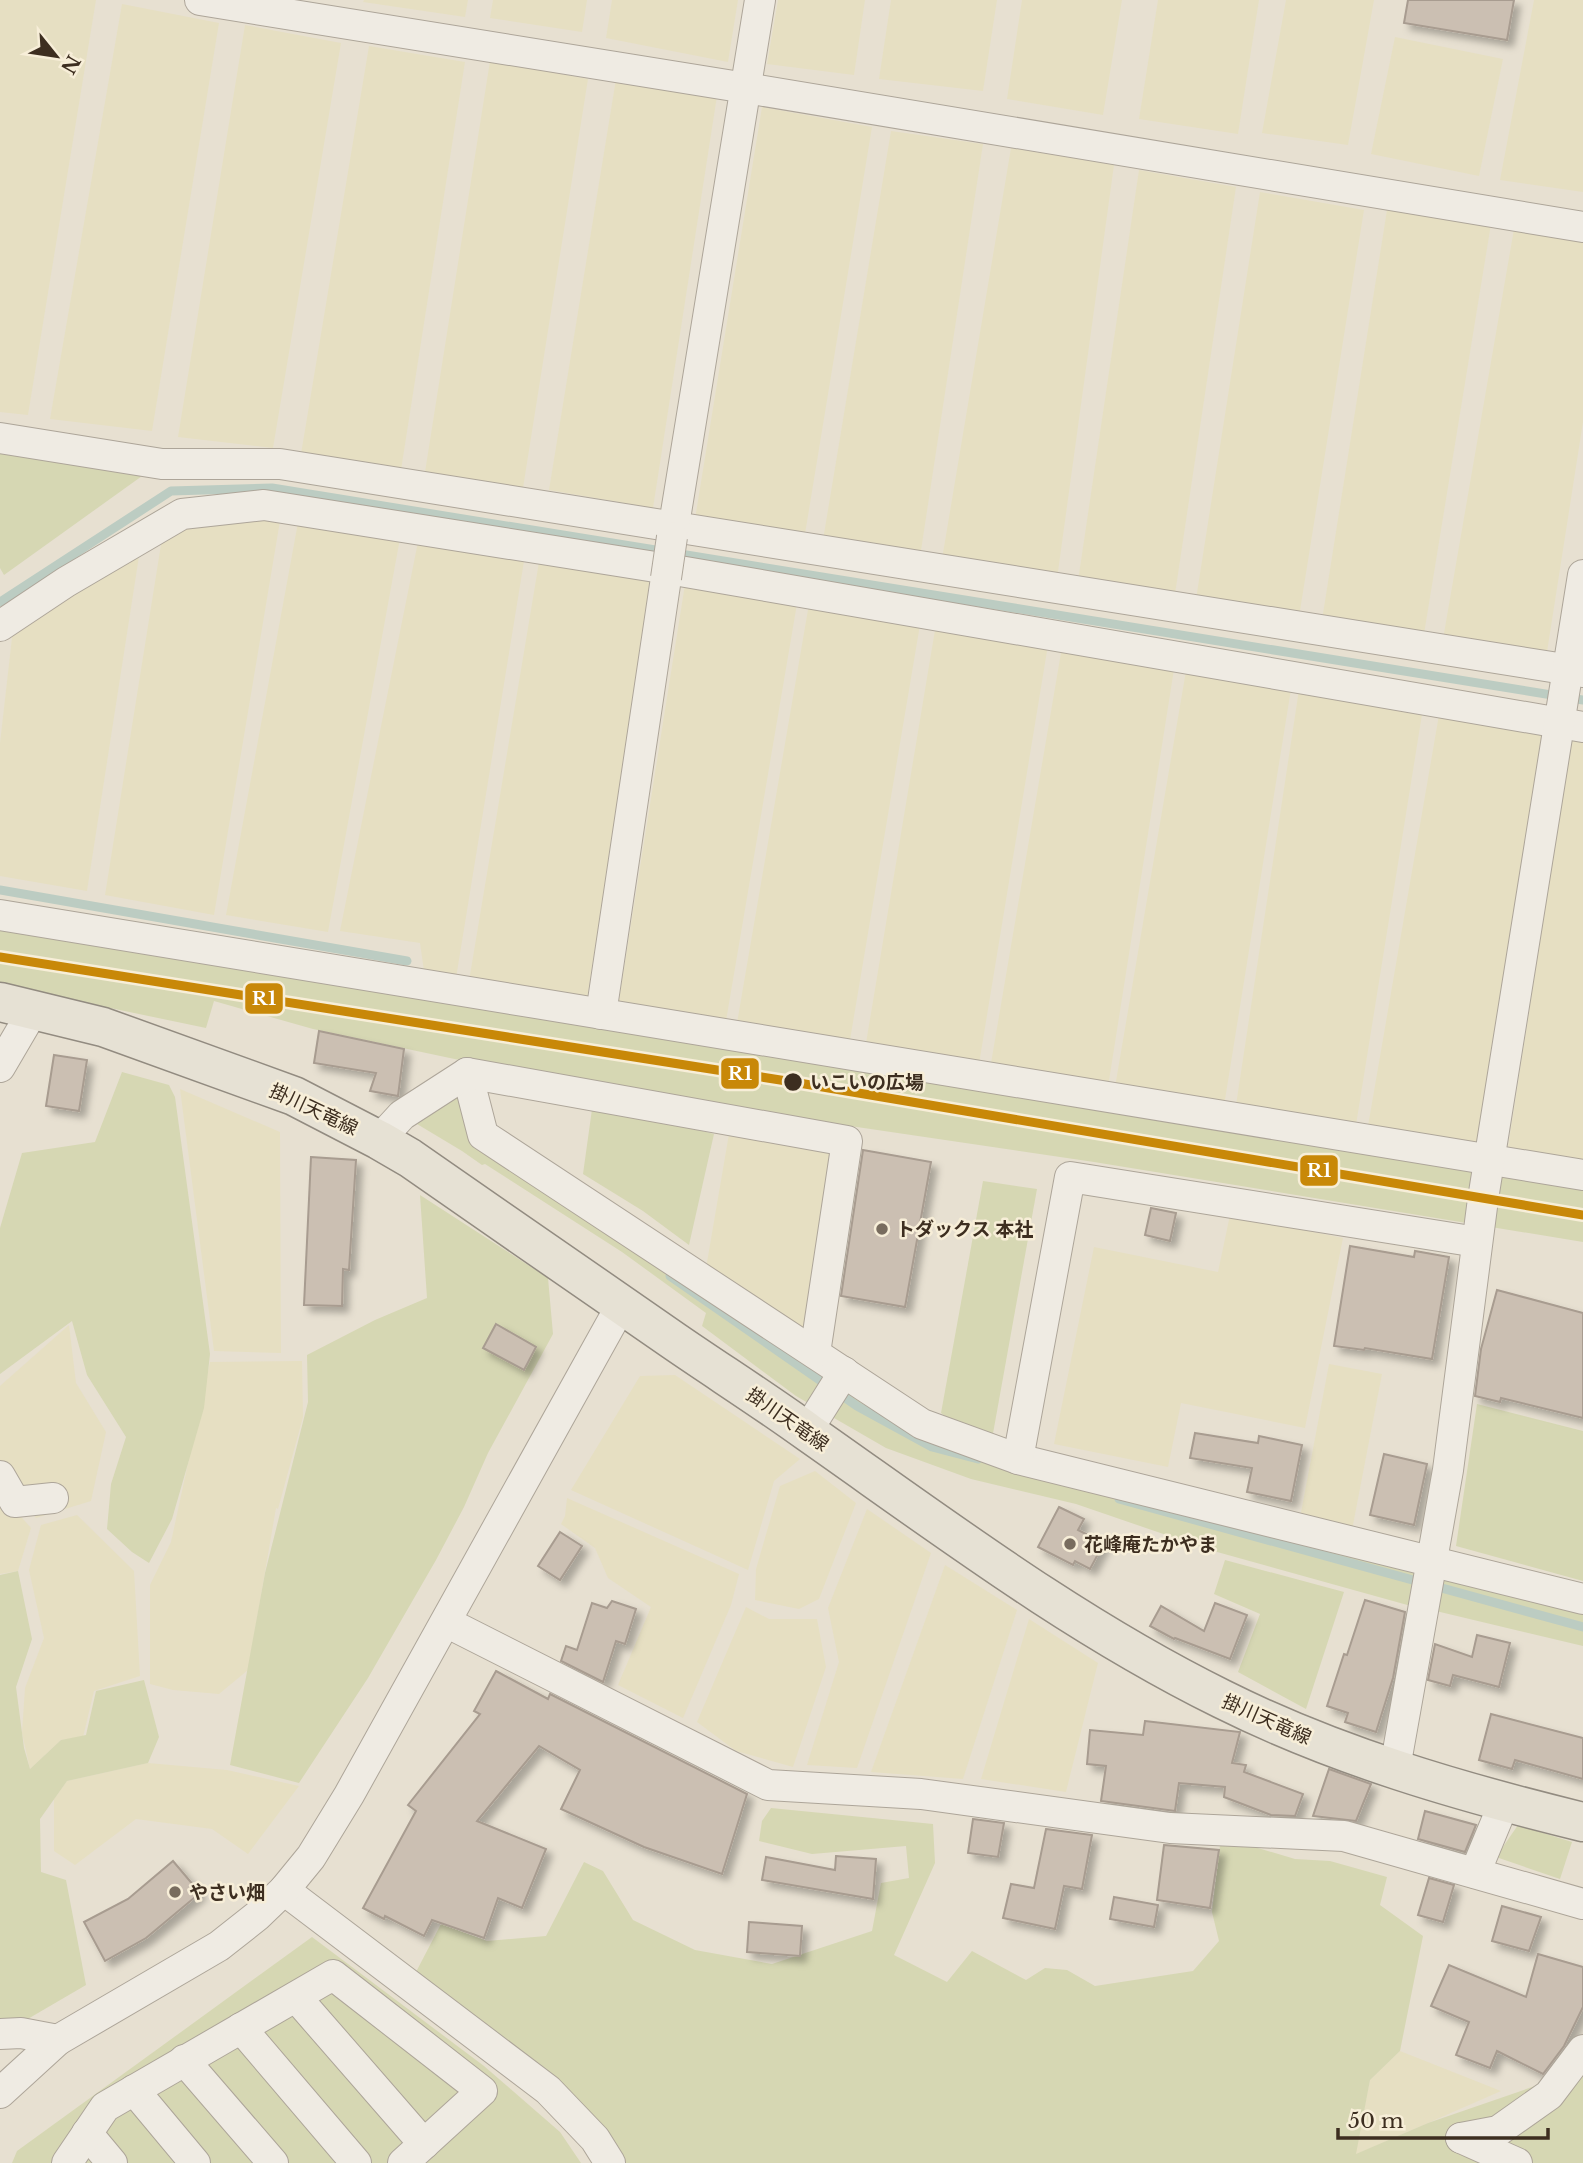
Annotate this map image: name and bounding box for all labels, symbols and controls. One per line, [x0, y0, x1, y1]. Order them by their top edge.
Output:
north arrow [21, 21, 91, 91]
text: N [56, 51, 85, 78]
line badge: R1 [244, 982, 284, 1015]
text: R1 [252, 987, 276, 1010]
line badge: R1 [720, 1057, 760, 1090]
text: R1 [728, 1062, 752, 1085]
marker: いこいの広場 [782, 1071, 804, 1093]
place label: いこいの広場 [810, 1071, 924, 1094]
street label: 掛川天竜線 [266, 1079, 362, 1140]
line badge: R1 [1299, 1154, 1339, 1187]
text: R1 [1307, 1159, 1331, 1182]
place label: トダックス 本社 [896, 1218, 1034, 1241]
marker: トダックス 本社 [874, 1221, 890, 1237]
street label: 掛川天竜線 [742, 1383, 833, 1456]
place label: 花峰庵たかやま [1084, 1533, 1217, 1556]
marker: 花峰庵たかやま [1062, 1536, 1078, 1552]
street label: 掛川天竜線 [1219, 1690, 1315, 1749]
place label: やさい畑 [189, 1881, 265, 1904]
marker: やさい畑 [167, 1884, 183, 1900]
scale bar [1338, 2096, 1548, 2140]
text: 50 m [1348, 2108, 1404, 2134]

